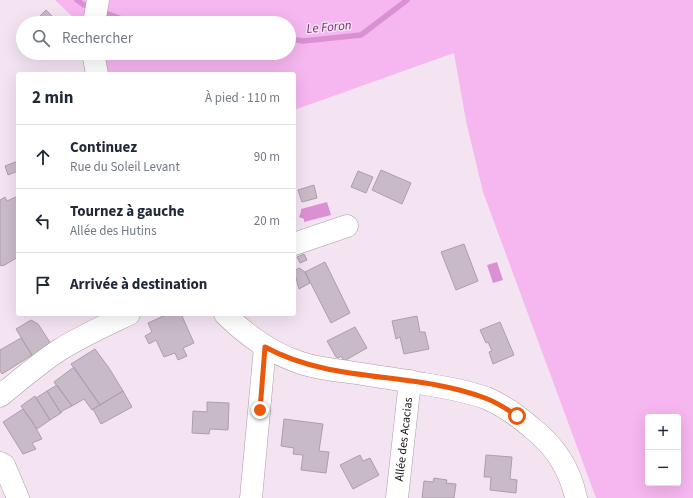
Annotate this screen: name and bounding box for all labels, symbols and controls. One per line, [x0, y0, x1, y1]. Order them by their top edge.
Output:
search box [16, 16, 296, 60]
water label: Le Foron [306, 16, 352, 38]
icon: search [30, 27, 52, 49]
text: Rechercher [62, 28, 133, 49]
text: 2 min [32, 86, 73, 110]
text: À pied · 110 m [205, 89, 280, 107]
text: Continuez [70, 137, 137, 158]
icon: ahead [32, 146, 54, 168]
text: 90 m [254, 148, 280, 166]
text: Rue du Soleil Levant [70, 158, 180, 176]
text: Tournez à gauche [70, 201, 185, 222]
icon: left [32, 210, 54, 232]
text: 20 m [254, 212, 280, 230]
text: Allée des Hutins [70, 222, 157, 240]
icon: arrive [32, 274, 54, 296]
text: Arrivée à destination [70, 274, 207, 295]
street label: Allée des Acacias [390, 396, 417, 482]
route end [251, 401, 269, 419]
route start [508, 407, 526, 425]
map controls [645, 414, 681, 486]
button: + [645, 414, 681, 450]
button: − [645, 450, 681, 486]

